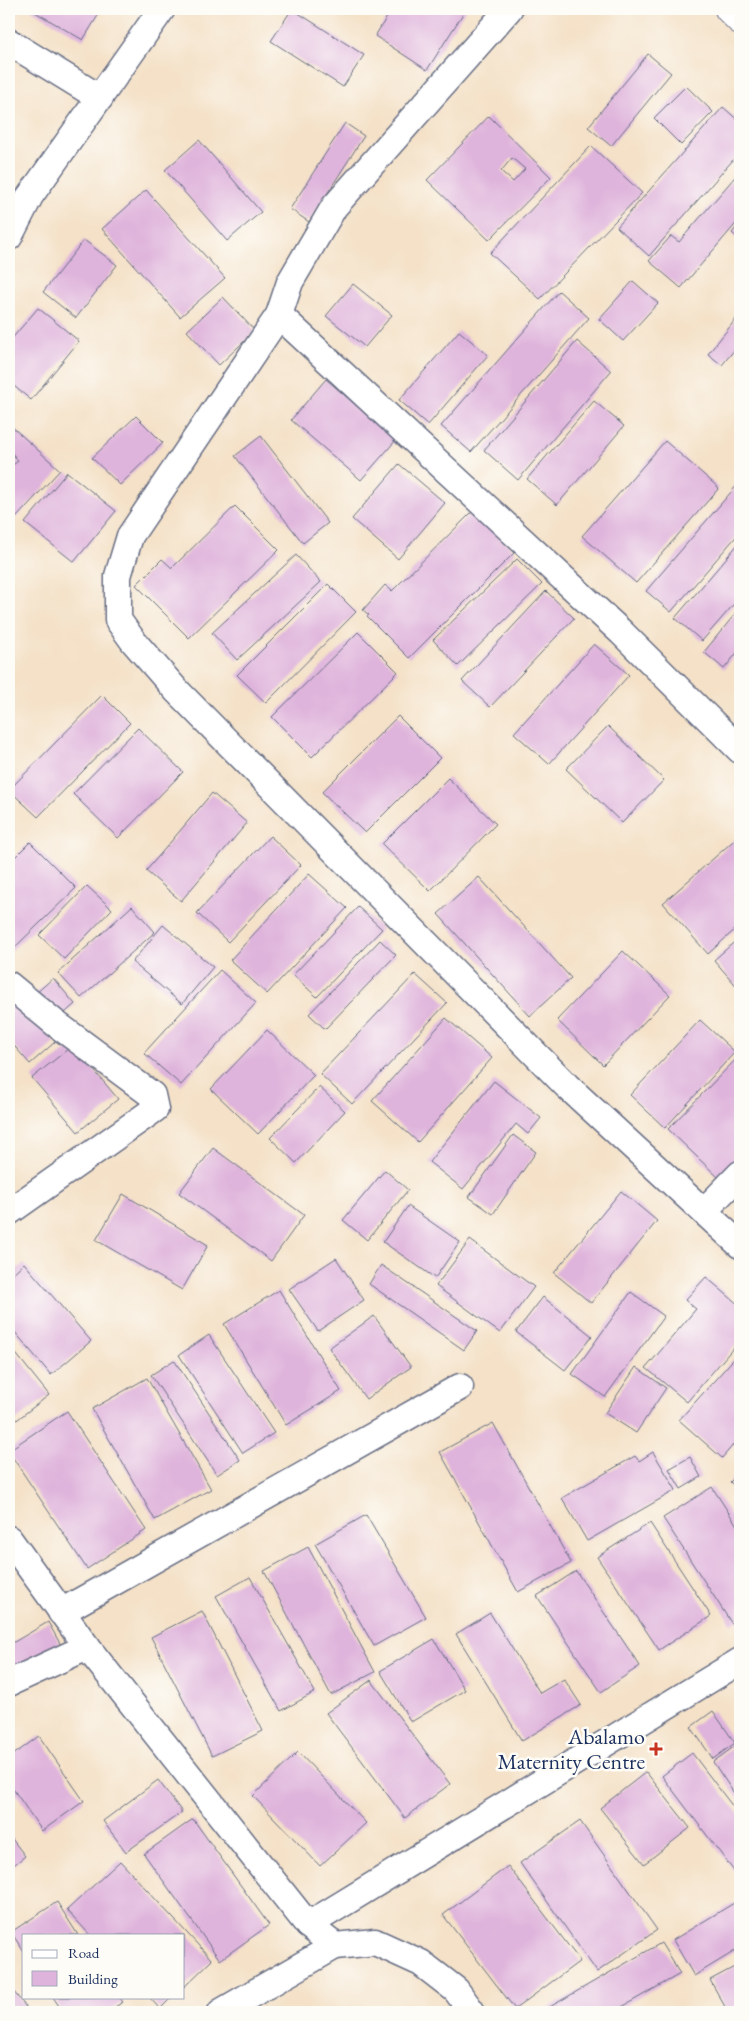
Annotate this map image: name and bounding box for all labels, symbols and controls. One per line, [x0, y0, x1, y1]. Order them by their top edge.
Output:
place label: Abalamo Maternity Centre [497, 1722, 645, 1776]
marker: Abalamo Maternity Centre [649, 1742, 663, 1756]
legend [22, 1934, 185, 1998]
text: Road [68, 1943, 100, 1962]
text: Building [68, 1969, 118, 1988]

